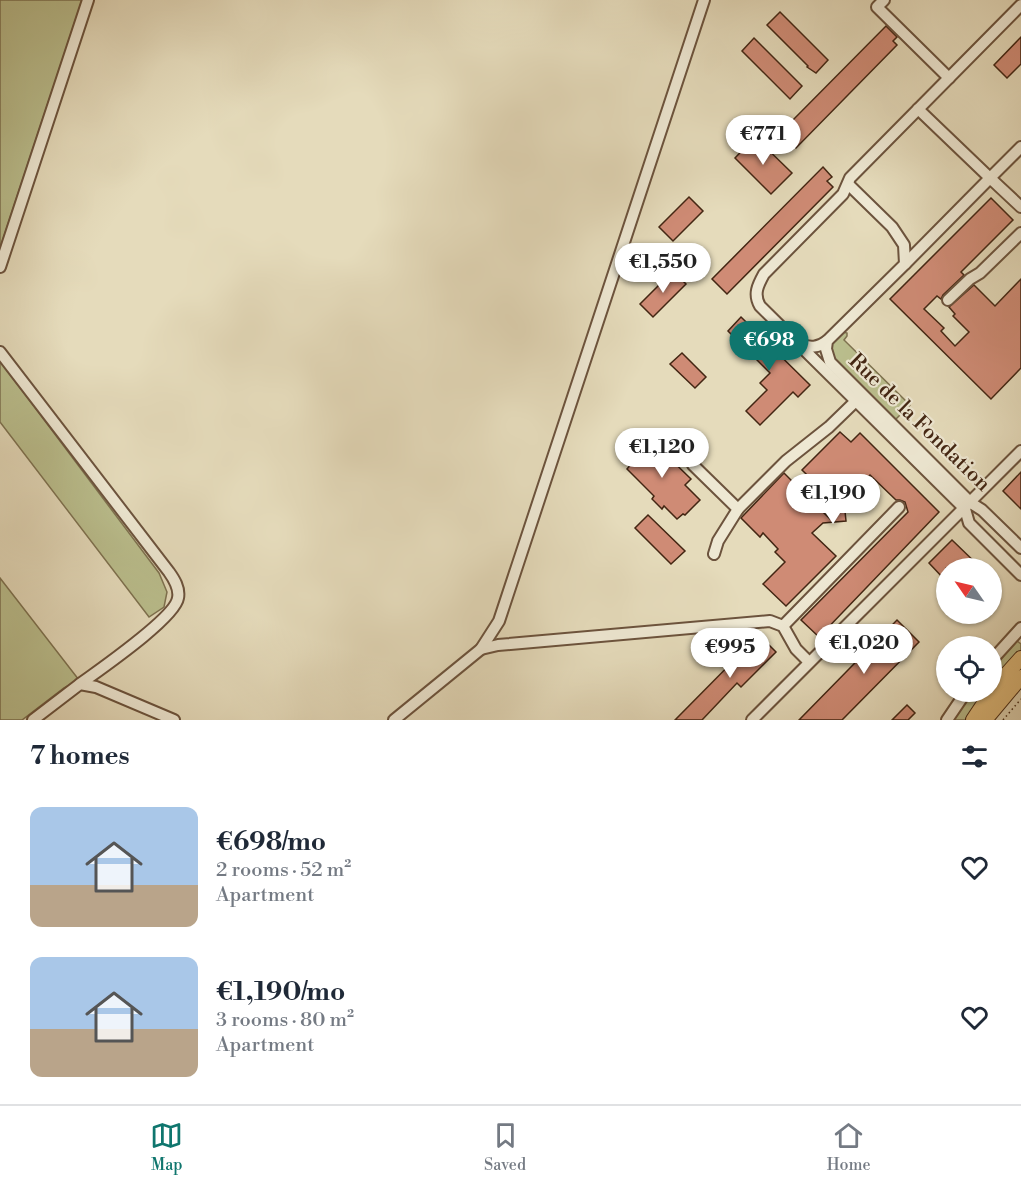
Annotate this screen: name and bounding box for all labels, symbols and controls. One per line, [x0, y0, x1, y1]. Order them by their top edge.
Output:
pin: €771 [727, 115, 799, 166]
text: €771 [740, 122, 786, 147]
pin: €1,550 [614, 243, 712, 294]
text: €1,550 [629, 250, 697, 275]
pin: €698 [733, 321, 805, 372]
text: €698 [744, 328, 794, 353]
street label: Rue de la Fondation [843, 348, 996, 497]
pin: €1,120 [613, 428, 711, 479]
text: €1,120 [629, 435, 695, 460]
pin: €1,190 [784, 474, 882, 525]
text: €1,190 [800, 481, 866, 506]
north arrow [936, 558, 1002, 624]
map controls [936, 558, 1002, 702]
pin: €1,020 [815, 624, 913, 675]
pin: €995 [694, 628, 766, 679]
text: €1,020 [829, 631, 899, 656]
text: €995 [705, 635, 755, 660]
button: locate [936, 636, 1002, 702]
text: 7 homes [30, 740, 130, 772]
icon: filters [958, 740, 991, 773]
text: €698/mo [216, 826, 326, 858]
icon: home [78, 831, 150, 903]
icon: heart [958, 851, 991, 884]
text: 2 rooms · 52 m² [216, 858, 351, 883]
text: Apartment [216, 883, 314, 908]
text: €1,190/mo [216, 976, 345, 1008]
icon: home [78, 981, 150, 1053]
icon: heart [958, 1001, 991, 1034]
text: 3 rooms · 80 m² [216, 1008, 354, 1033]
text: Apartment [216, 1033, 314, 1058]
tab: Map [150, 1119, 183, 1175]
tab: Saved [484, 1119, 526, 1175]
tab: Home [827, 1119, 871, 1175]

